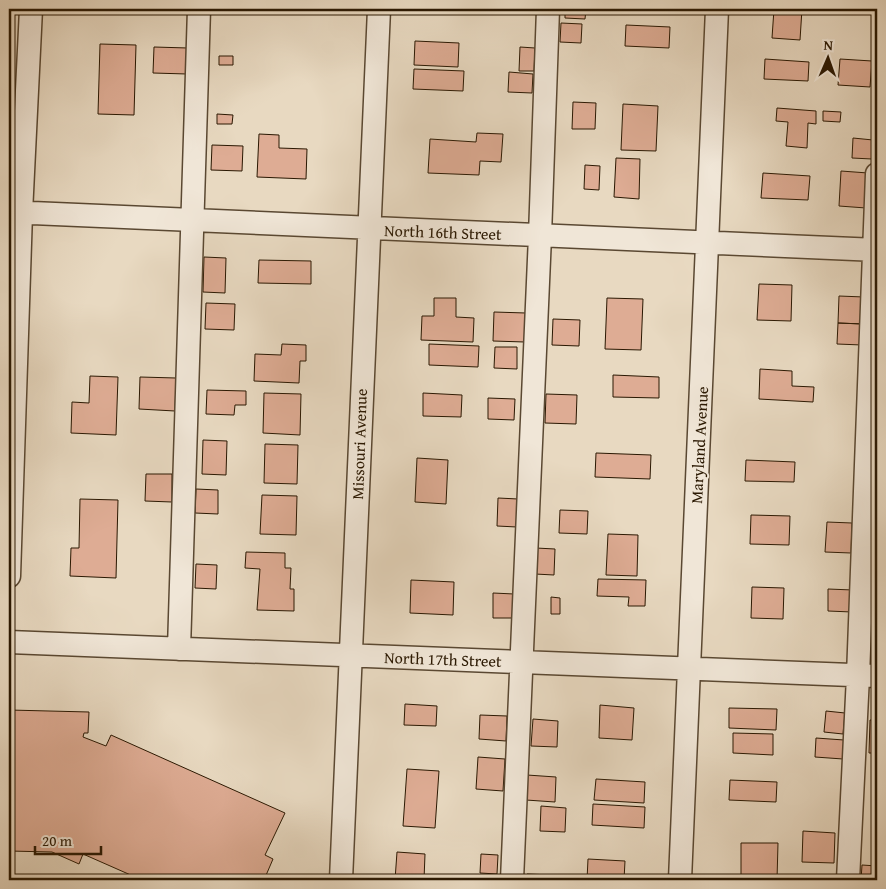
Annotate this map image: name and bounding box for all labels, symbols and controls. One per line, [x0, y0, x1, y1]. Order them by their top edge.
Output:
north arrow [804, 32, 854, 82]
text: N [823, 35, 834, 55]
street label: North 16th Street [384, 218, 502, 246]
street label: Maryland Avenue [684, 386, 714, 504]
street label: Missouri Avenue [345, 388, 373, 500]
street label: North 17th Street [384, 645, 502, 673]
scale bar [35, 824, 101, 856]
text: 20 m [42, 830, 73, 851]

